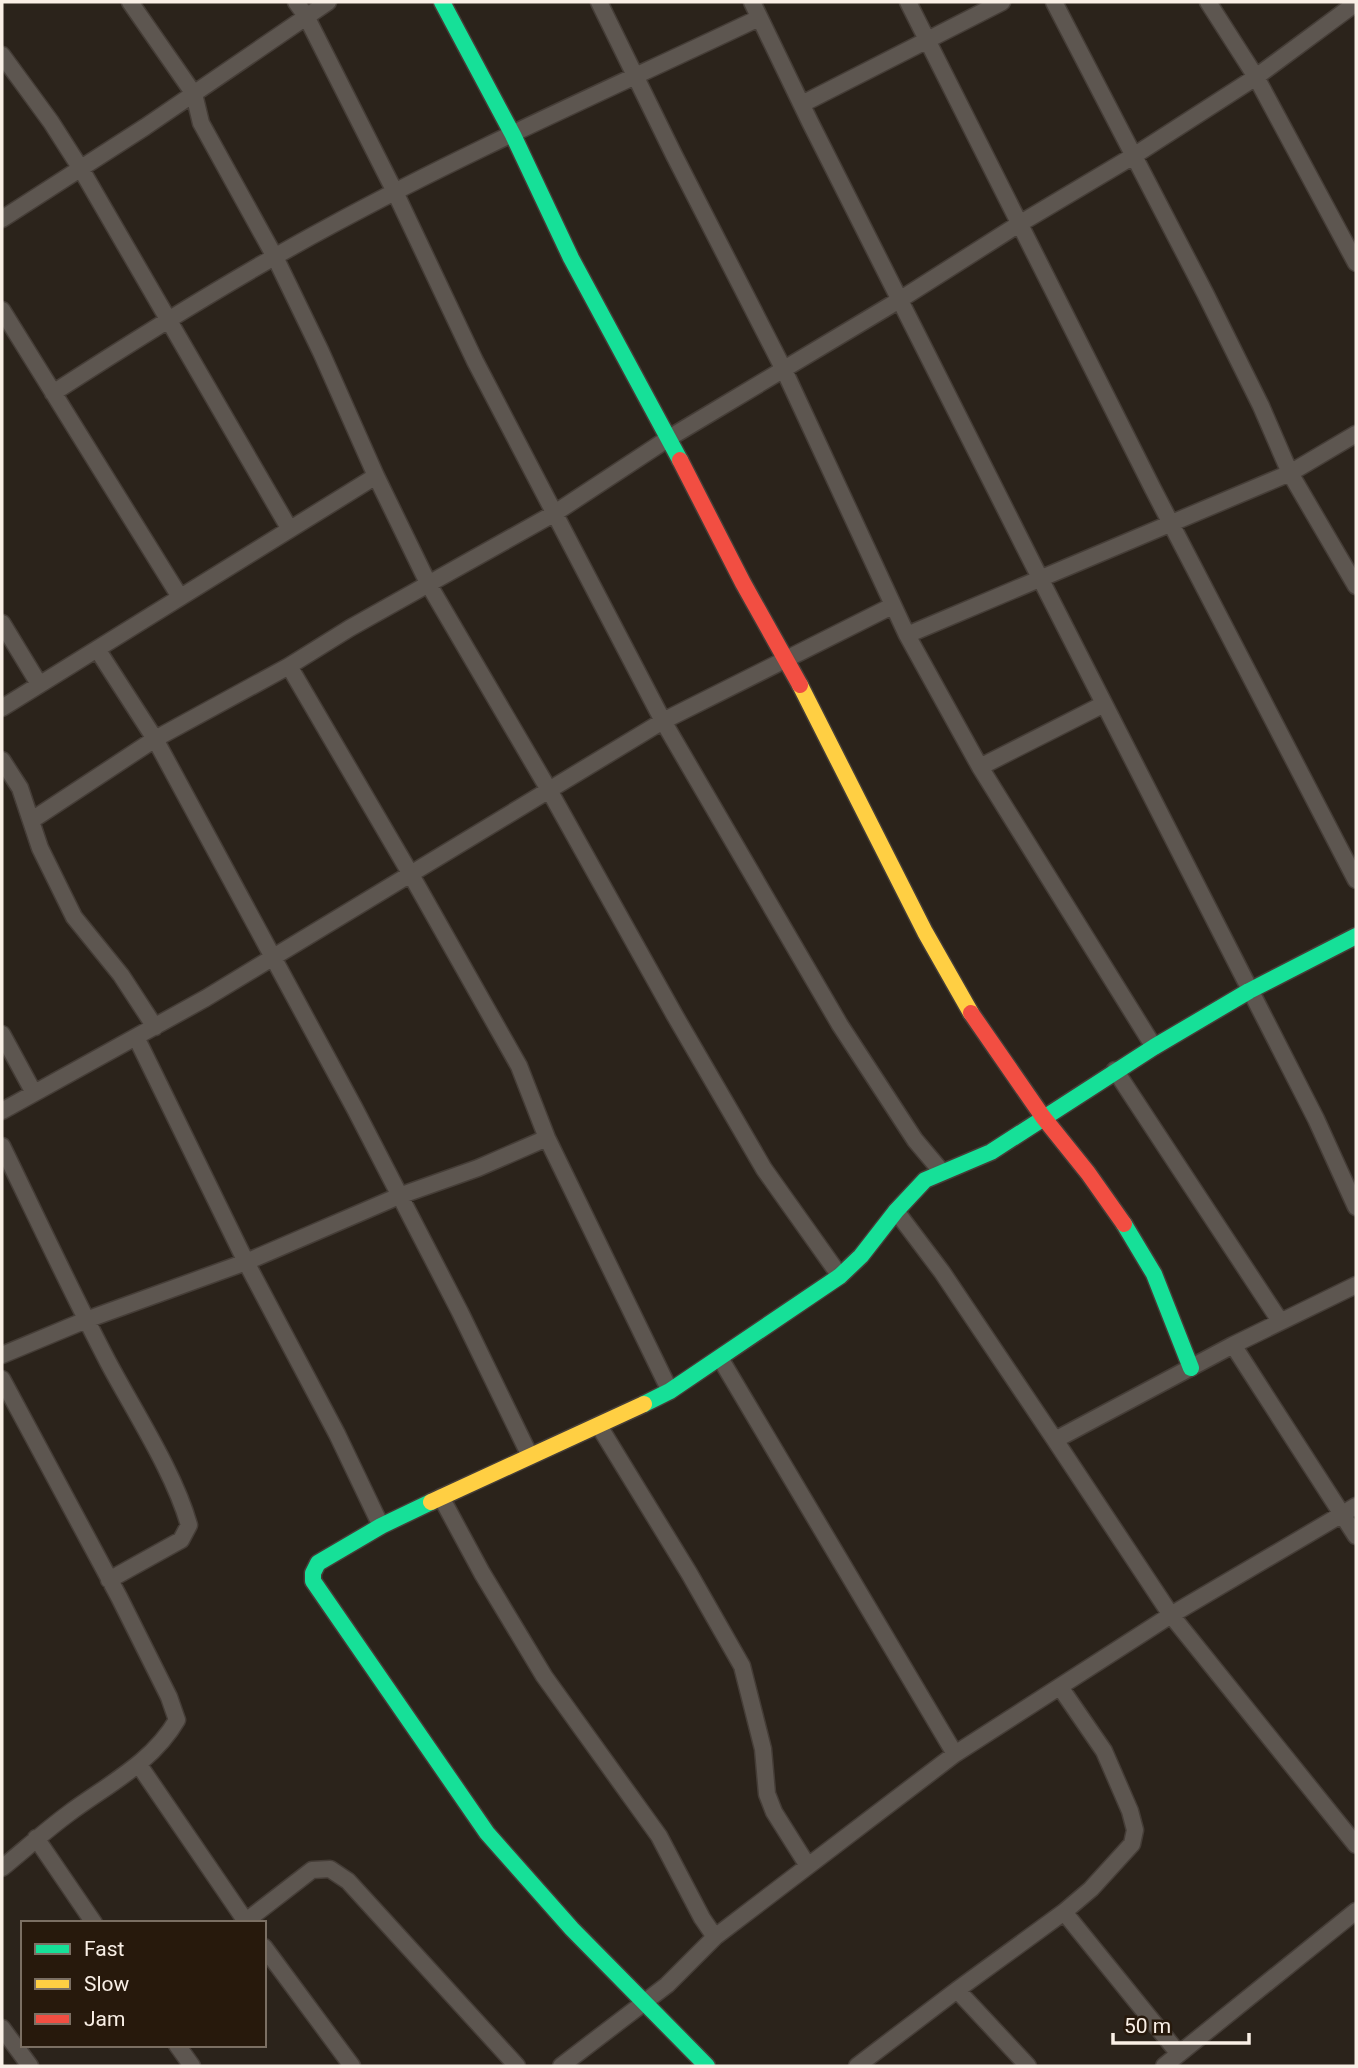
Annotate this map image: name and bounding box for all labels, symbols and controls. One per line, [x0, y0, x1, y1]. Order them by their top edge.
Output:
legend [21, 1921, 266, 2047]
text: Fast [84, 1937, 125, 1961]
text: Slow [84, 1972, 130, 1996]
scale bar [1113, 2002, 1250, 2046]
text: Jam [84, 2007, 125, 2031]
text: 50 m [1124, 2014, 1171, 2038]

